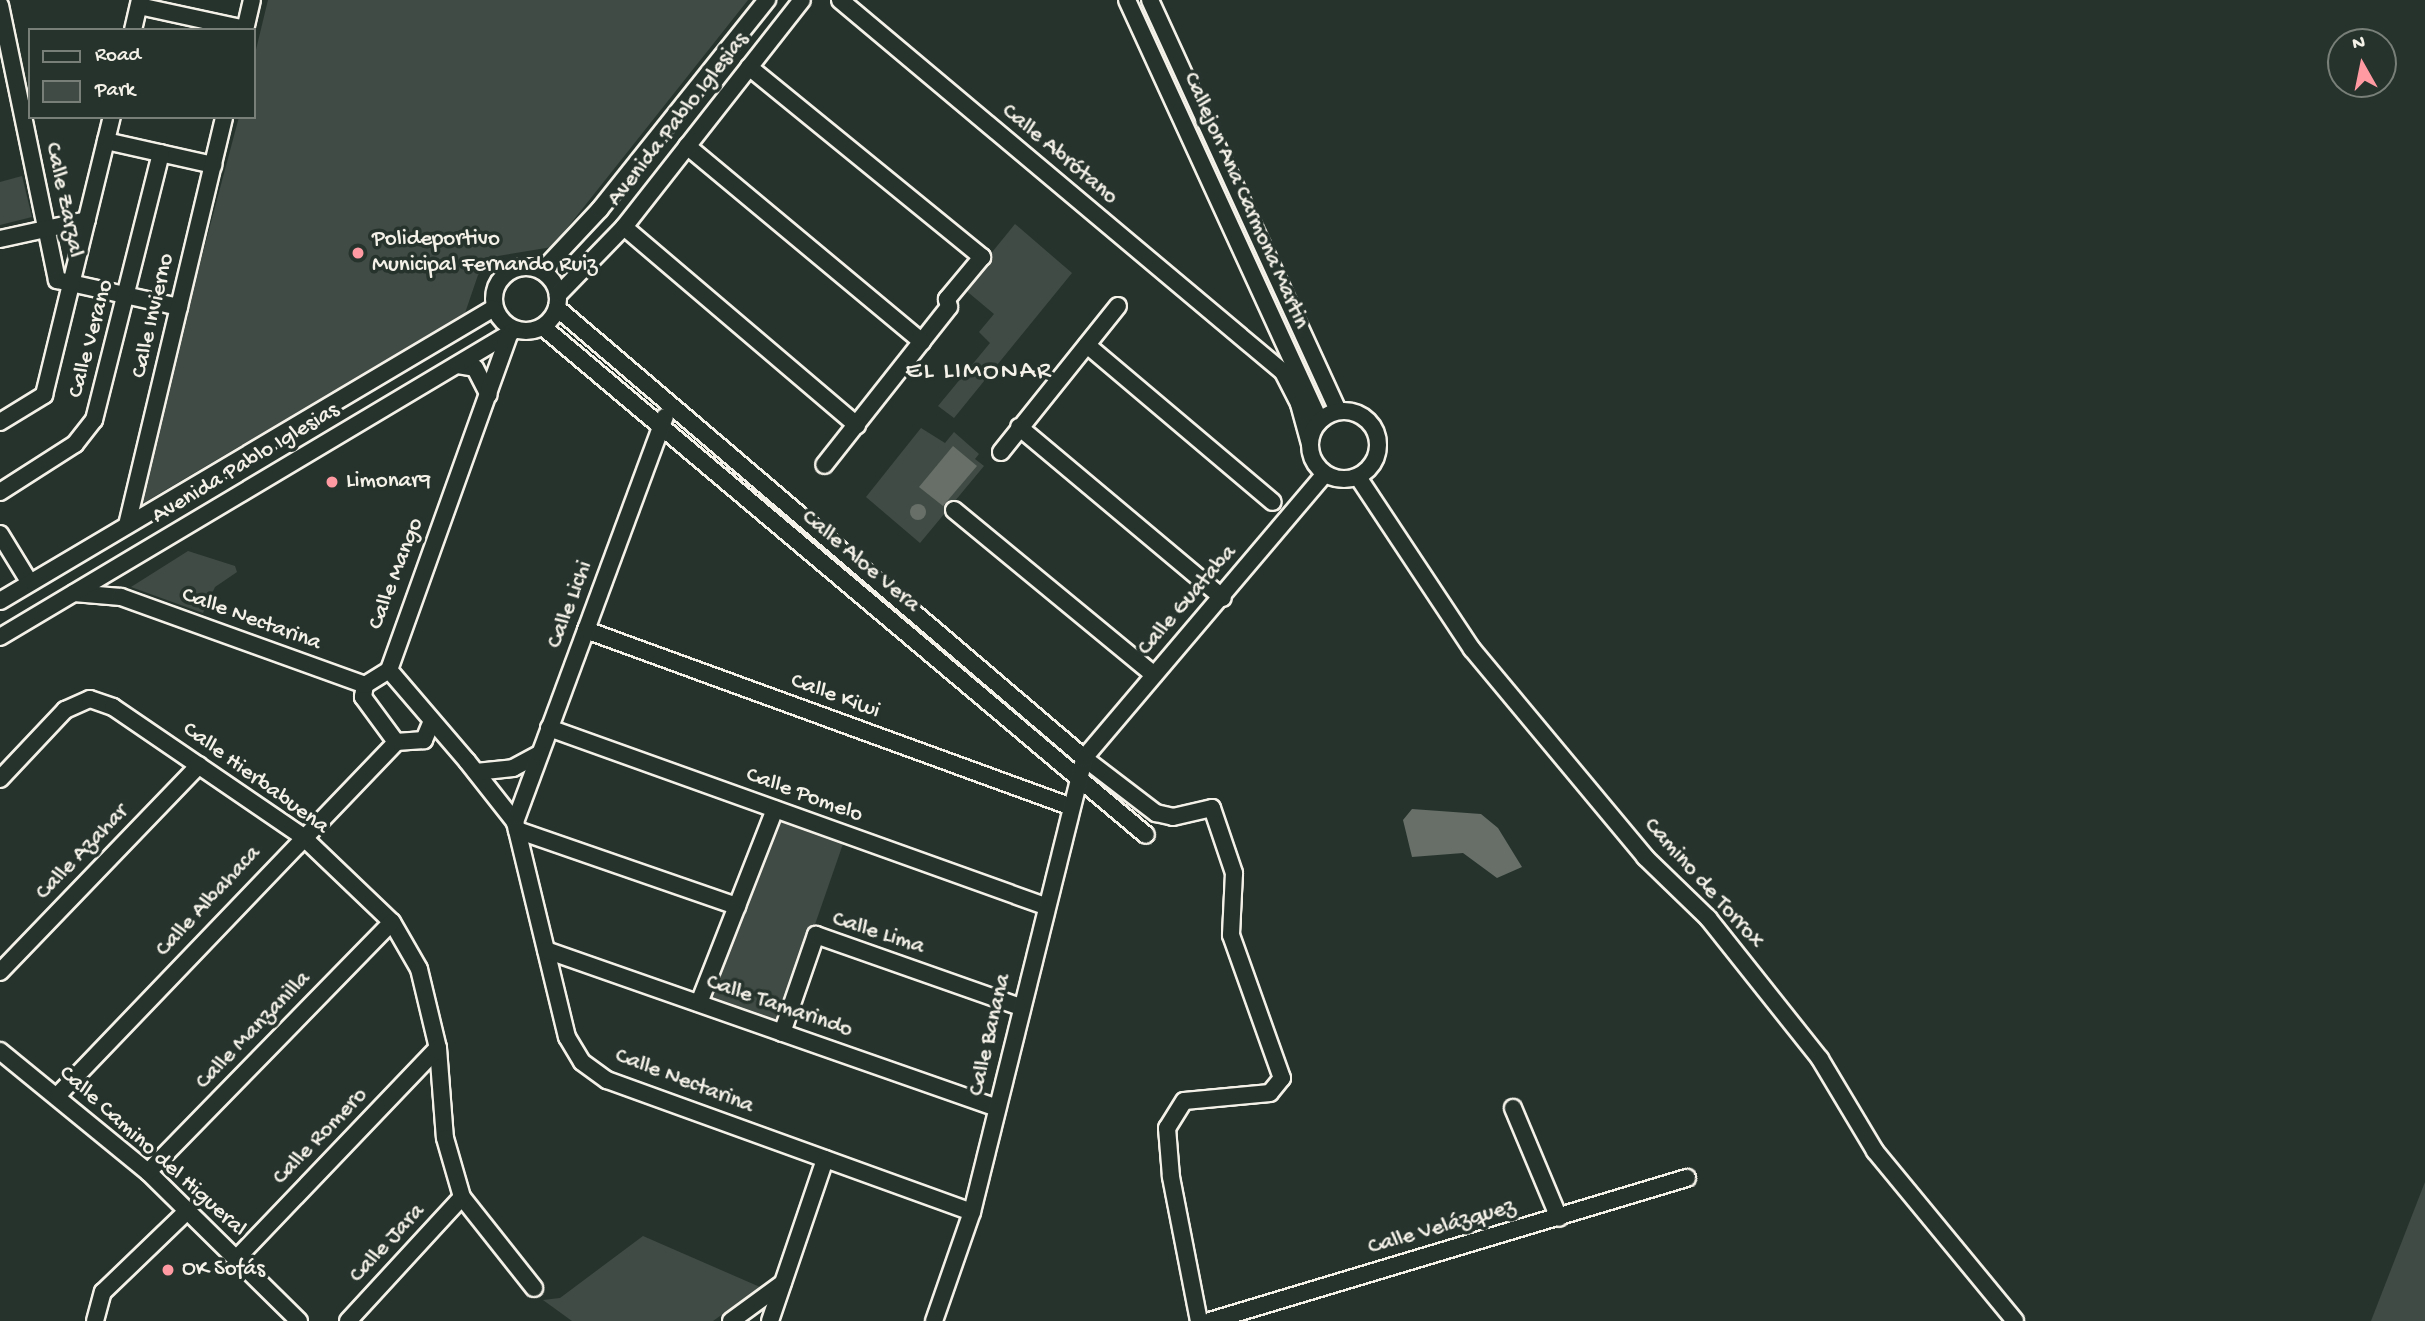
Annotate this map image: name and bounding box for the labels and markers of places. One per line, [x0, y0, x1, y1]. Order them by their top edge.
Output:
place label: Polideportivo Municipal Fernando Ruiz [372, 226, 597, 280]
marker: Polideportivo Municipal Fernando Ruiz [350, 245, 366, 261]
place label: Limonar9 [346, 468, 431, 496]
marker: Limonar9 [324, 474, 340, 490]
place label: OK Sofás [182, 1256, 265, 1284]
marker: OK Sofás [160, 1262, 176, 1278]

